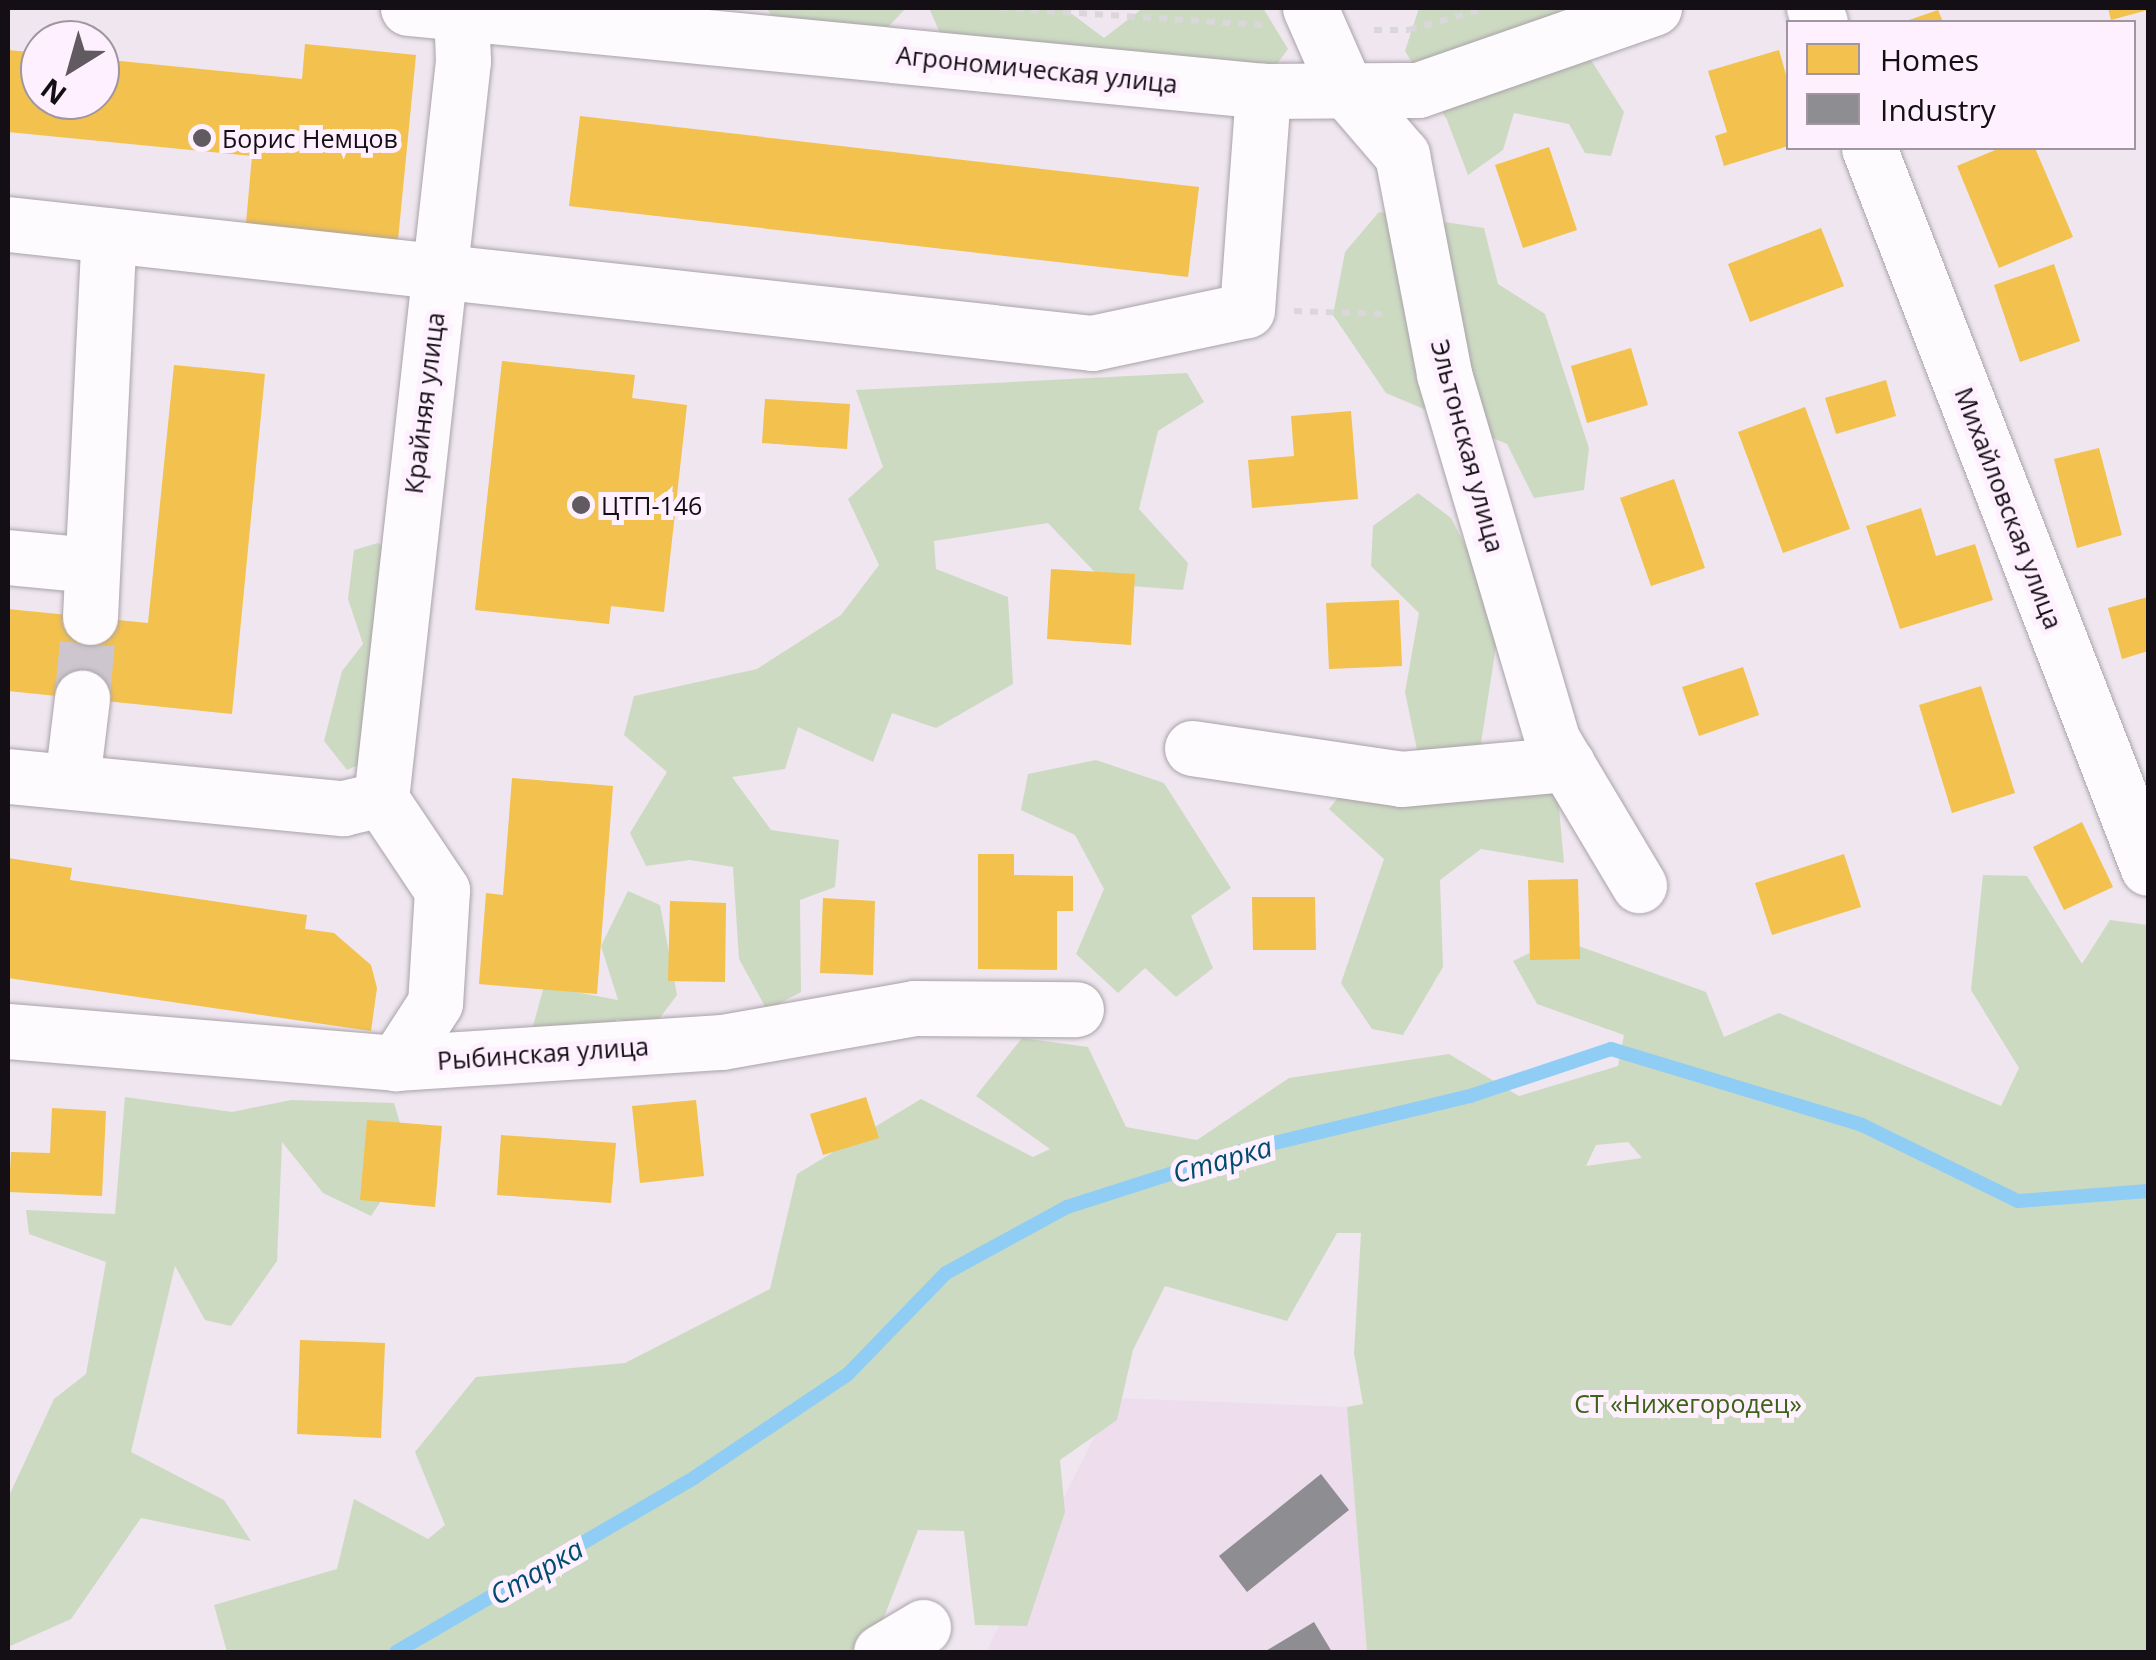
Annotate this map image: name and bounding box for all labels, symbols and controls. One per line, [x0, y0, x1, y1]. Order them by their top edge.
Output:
north arrow [20, 20, 120, 120]
legend [1786, 20, 2136, 150]
street label: Агрономическая улица [895, 39, 1179, 99]
text: Homes [1880, 39, 1979, 80]
text: N [33, 70, 74, 114]
text: Industry [1880, 89, 1996, 130]
place label: Борис Немцов [222, 123, 398, 153]
marker: Борис Немцов [191, 127, 213, 149]
street label: Крайняя улица [398, 311, 450, 495]
street label: Эльтонская улица [1425, 336, 1511, 556]
street label: Михайловская улица [1949, 383, 2069, 633]
place label: ЦТП-146 [601, 490, 702, 520]
marker: ЦТП-146 [570, 494, 592, 516]
street label: Рыбинская улица [436, 1031, 650, 1075]
water label: Старка [1168, 1129, 1276, 1189]
park label: СТ «Нижегородец» [1574, 1388, 1802, 1418]
water label: Старка [483, 1531, 589, 1611]

